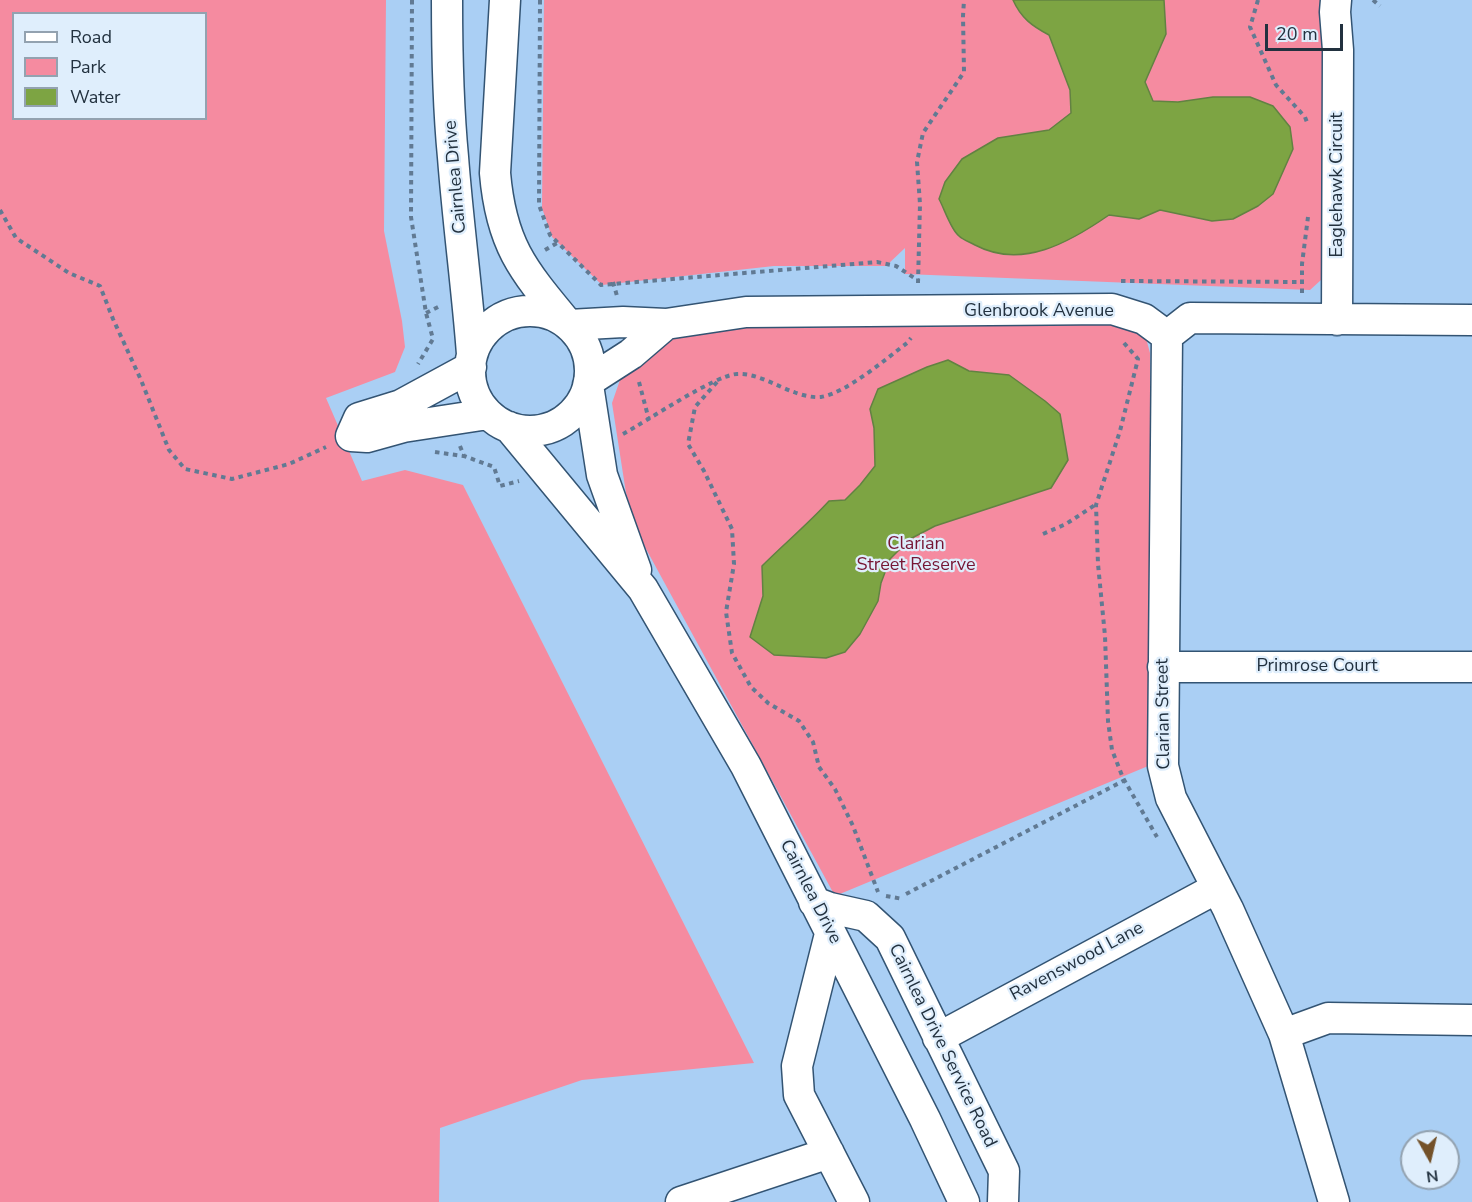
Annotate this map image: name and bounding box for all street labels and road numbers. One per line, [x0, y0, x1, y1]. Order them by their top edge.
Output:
street label: Eaglehawk Circuit [1327, 112, 1349, 258]
street label: Cairnlea Drive [440, 119, 472, 235]
street label: Glenbrook Avenue [964, 301, 1114, 323]
street label: Primrose Court [1256, 656, 1378, 678]
street label: Clarian Street [1152, 658, 1176, 770]
street label: Cairnlea Drive [775, 836, 845, 948]
street label: Ravenswood Lane [1007, 918, 1147, 1006]
street label: Cairnlea Drive Service Road [883, 941, 1001, 1151]

